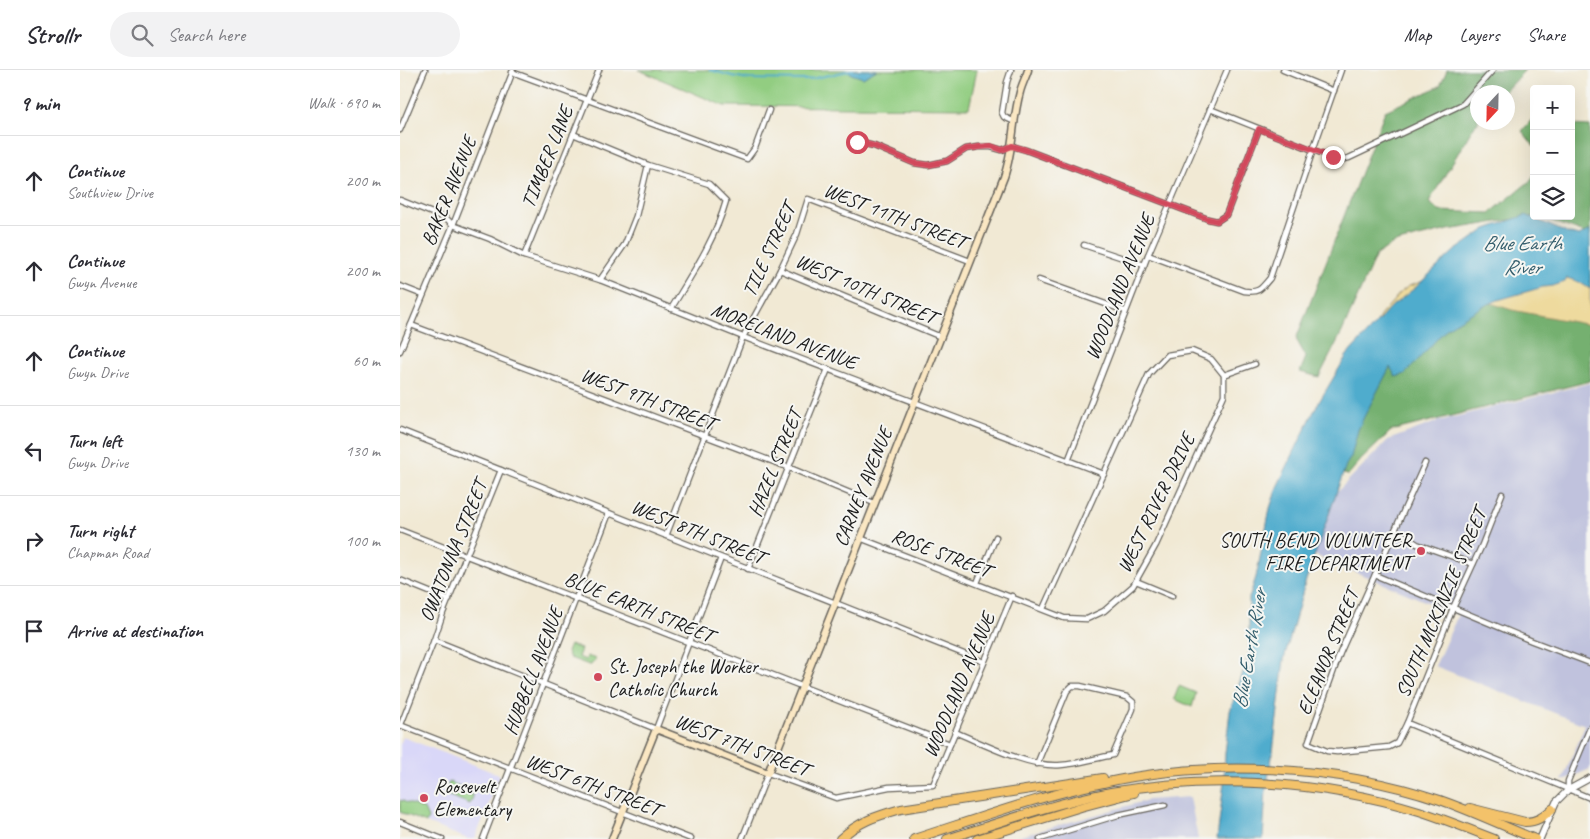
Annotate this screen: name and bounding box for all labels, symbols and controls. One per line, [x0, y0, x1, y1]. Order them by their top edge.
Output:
search box [110, 12, 460, 57]
text: Strollr [25, 20, 80, 50]
icon: search [128, 21, 156, 49]
text: Search here [168, 23, 245, 47]
text: Map [1404, 24, 1432, 46]
text: Layers [1460, 24, 1499, 46]
text: Share [1527, 24, 1565, 46]
north arrow [1470, 85, 1515, 130]
map controls [1530, 85, 1575, 220]
button: + [1530, 85, 1575, 130]
text: 9 min [20, 90, 60, 116]
text: Walk · 690 m [308, 93, 380, 113]
street label: TIMBER LANE [515, 100, 580, 211]
street label: BAKER AVENUE [416, 130, 483, 249]
button: − [1530, 130, 1575, 175]
route start [846, 131, 869, 154]
route end [1322, 146, 1345, 169]
text: Continue [67, 159, 124, 183]
icon: ahead [20, 167, 48, 195]
text: 200 m [346, 171, 380, 191]
button: layers [1530, 175, 1575, 220]
street label: WEST 11TH STREET [820, 177, 974, 256]
text: Southview Drive [67, 183, 153, 203]
street label: TILE STREET [737, 195, 803, 300]
street label: WOODLAND AVENUE [1079, 208, 1161, 363]
water label: Blue Earth River [1483, 230, 1563, 280]
street label: WEST 10TH STREET [792, 248, 945, 332]
text: Continue [67, 249, 124, 273]
icon: ahead [20, 257, 48, 285]
text: 200 m [346, 261, 380, 281]
text: Gwyn Avenue [67, 273, 136, 293]
street label: MORELAND AVENUE [708, 297, 862, 376]
text: Continue [67, 339, 124, 363]
icon: ahead [20, 347, 48, 375]
text: 60 m [353, 351, 380, 371]
street label: WEST 9TH STREET [577, 362, 723, 438]
text: Gwyn Drive [67, 363, 128, 383]
street label: HAZEL STREET [742, 402, 809, 520]
street label: CARNEY AVENUE [828, 421, 899, 550]
street label: WEST RIVER DRIVE [1111, 427, 1202, 577]
text: Turn left [67, 429, 122, 453]
icon: left [20, 437, 48, 465]
text: 130 m [346, 441, 380, 461]
text: Gwyn Drive [67, 453, 128, 473]
street label: OWATONNA STREET [413, 473, 494, 625]
street label: WEST 8TH STREET [628, 494, 773, 572]
street label: SOUTH MCKINZIE STREET [1390, 500, 1494, 701]
text: Turn right [67, 519, 134, 543]
street label: ROSE STREET [888, 523, 999, 585]
icon: right [20, 527, 48, 555]
place label: SOUTH BEND VOLUNTEER FIRE DEPARTMENT [1219, 528, 1416, 576]
text: 100 m [346, 531, 380, 551]
text: Chapman Road [67, 543, 149, 563]
marker: SOUTH BEND VOLUNTEER FIRE DEPARTMENT [1415, 545, 1427, 557]
street label: BLUE EARTH STREET [561, 566, 721, 650]
street label: ELEANOR STREET [1291, 582, 1366, 719]
water label: Blue Earth River [1226, 584, 1273, 710]
street label: HUBBELL AVENUE [497, 601, 570, 738]
street label: WOODLAND AVENUE [917, 607, 1002, 761]
icon: arrive [20, 617, 48, 645]
text: Arrive at destination [67, 619, 203, 643]
place label: St. Joseph the Worker Catholic Church [608, 654, 760, 702]
marker: St. Joseph the Worker Catholic Church [592, 671, 604, 683]
street label: WEST 7TH STREET [671, 708, 817, 784]
street label: WEST 6TH STREET [522, 748, 668, 824]
place label: Roosevelt Elementary [434, 774, 513, 822]
marker: Roosevelt Elementary [418, 792, 430, 804]

